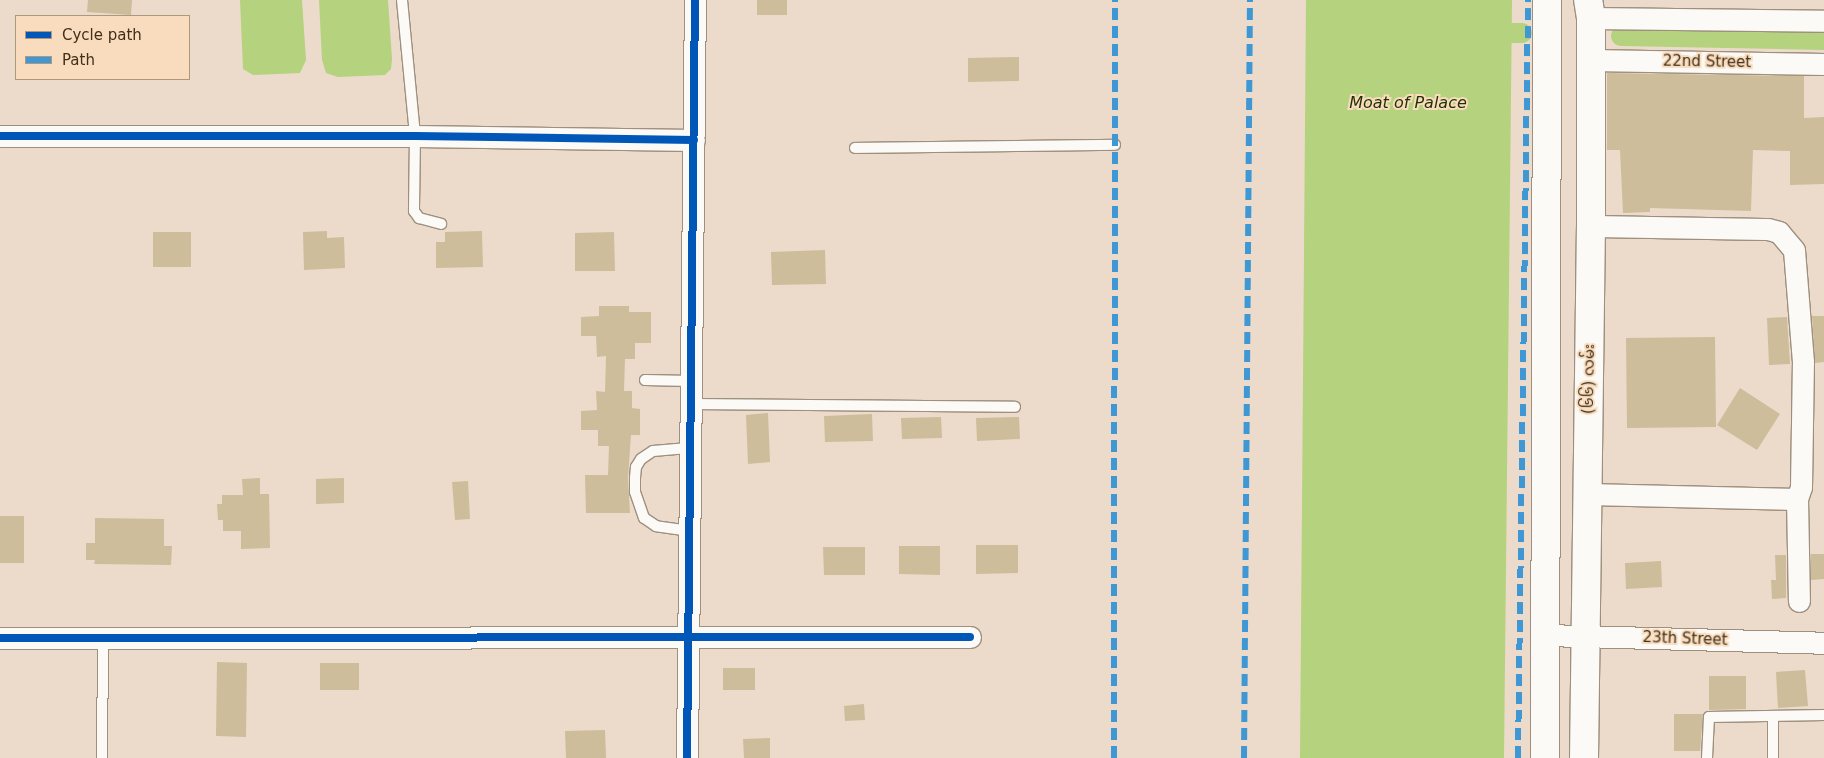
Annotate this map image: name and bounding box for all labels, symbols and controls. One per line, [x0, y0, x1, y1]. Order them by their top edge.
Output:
legend [15, 15, 190, 80]
text: Cycle path [62, 26, 142, 44]
text: Path [62, 51, 95, 69]
street label: 22nd Street [1663, 52, 1751, 72]
water label: Moat of Palace [1349, 93, 1467, 113]
street label: (၆၆) လမ်း [1579, 344, 1599, 414]
street label: 23th Street [1642, 629, 1728, 649]

